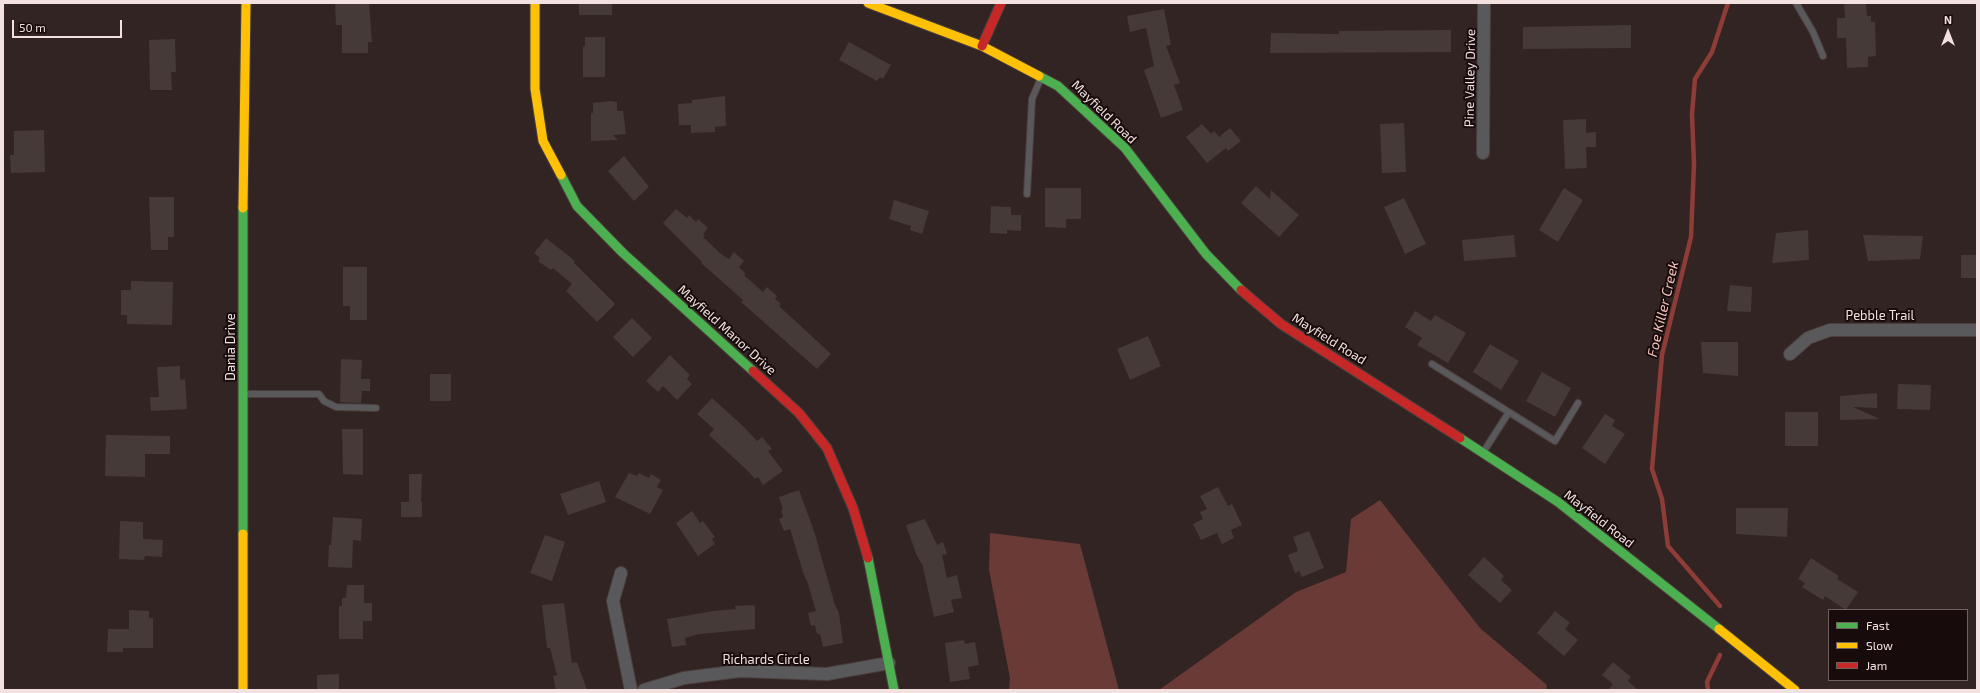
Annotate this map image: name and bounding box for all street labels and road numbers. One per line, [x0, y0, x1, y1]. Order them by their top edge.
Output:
street label: Pine Valley Drive [1461, 29, 1479, 127]
street label: Mayfield Road [1068, 77, 1140, 147]
street label: Mayfield Manor Drive [675, 282, 779, 378]
street label: Pebble Trail [1846, 308, 1914, 324]
street label: Mayfield Road [1289, 310, 1369, 368]
street label: Dania Drive [223, 313, 239, 381]
street label: Mayfield Road [1561, 487, 1637, 551]
street label: Richards Circle [722, 652, 810, 668]

